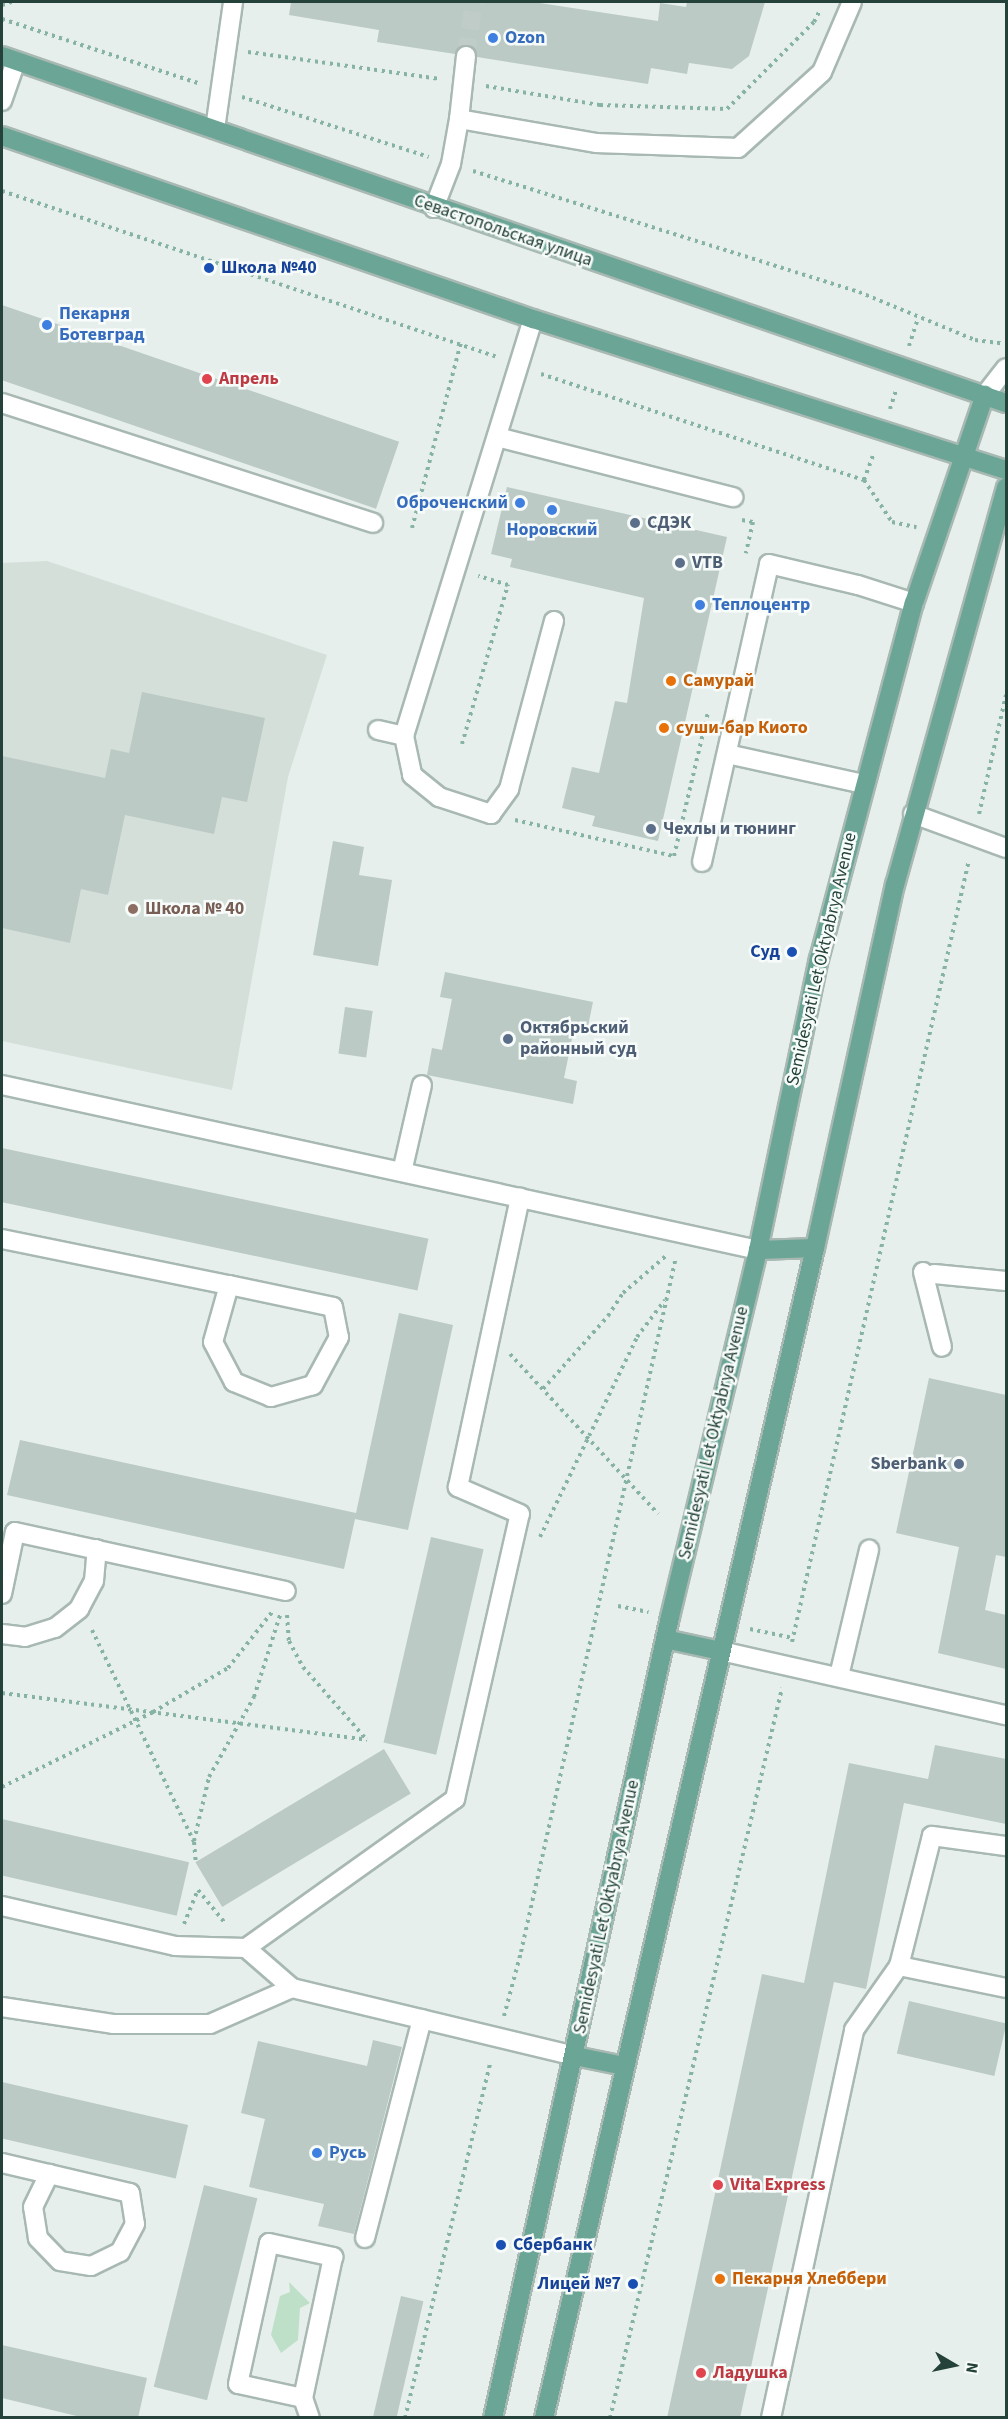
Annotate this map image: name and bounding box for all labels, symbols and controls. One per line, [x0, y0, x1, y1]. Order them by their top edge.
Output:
place label: Ozon [505, 27, 545, 49]
marker: Ozon [486, 31, 500, 45]
street label: Севастопольская улица [411, 190, 595, 272]
place label: Школа №40 [221, 257, 317, 279]
marker: Школа №40 [202, 261, 216, 275]
place label: Пекарня Ботевград [59, 304, 145, 346]
marker: Пекарня Ботевград [40, 318, 54, 332]
place label: Апрель [219, 368, 279, 390]
marker: Апрель [200, 372, 214, 386]
place label: Оброченский [396, 492, 508, 514]
marker: Оброченский [513, 496, 527, 510]
marker: Норовский [545, 503, 559, 517]
place label: СДЭК [647, 512, 691, 534]
marker: СДЭК [628, 516, 642, 530]
place label: Норовский [506, 519, 598, 541]
place label: VTB [692, 552, 723, 574]
marker: VTB [673, 556, 687, 570]
place label: Теплоцентр [712, 594, 810, 616]
marker: Теплоцентр [693, 598, 707, 612]
place label: Самурай [683, 670, 754, 692]
marker: Самурай [664, 674, 678, 688]
place label: суши-бар Киото [676, 717, 808, 739]
marker: суши-бар Киото [657, 721, 671, 735]
place label: Чехлы и тюнинг [663, 818, 796, 840]
marker: Чехлы и тюнинг [644, 822, 658, 836]
street label: Semidesyati Let Oktyabrya Avenue [782, 830, 862, 1088]
place label: Школа № 40 [145, 898, 244, 920]
marker: Школа № 40 [126, 902, 140, 916]
place label: Суд [750, 941, 780, 963]
marker: Суд [785, 945, 799, 959]
place label: Октябрьский районный суд [520, 1018, 636, 1060]
marker: Октябрьский районный суд [501, 1032, 515, 1046]
street label: Semidesyati Let Oktyabrya Avenue [674, 1304, 754, 1562]
place label: Sberbank [870, 1453, 947, 1475]
marker: Sberbank [952, 1457, 966, 1471]
street label: Semidesyati Let Oktyabrya Avenue [570, 1778, 644, 2036]
place label: Русь [329, 2142, 367, 2164]
marker: Русь [310, 2146, 324, 2160]
place label: Vita Express [730, 2174, 825, 2196]
marker: Vita Express [711, 2178, 725, 2192]
place label: Сбербанк [513, 2234, 593, 2256]
marker: Сбербанк [494, 2238, 508, 2252]
place label: Пекарня Хлеббери [732, 2268, 887, 2290]
marker: Пекарня Хлеббери [713, 2272, 727, 2286]
place label: Лицей №7 [538, 2273, 621, 2295]
marker: Лицей №7 [626, 2277, 640, 2291]
north arrow [924, 2335, 984, 2395]
text: N [960, 2361, 983, 2375]
place label: Ладушка [713, 2362, 788, 2384]
marker: Ладушка [694, 2366, 708, 2380]

